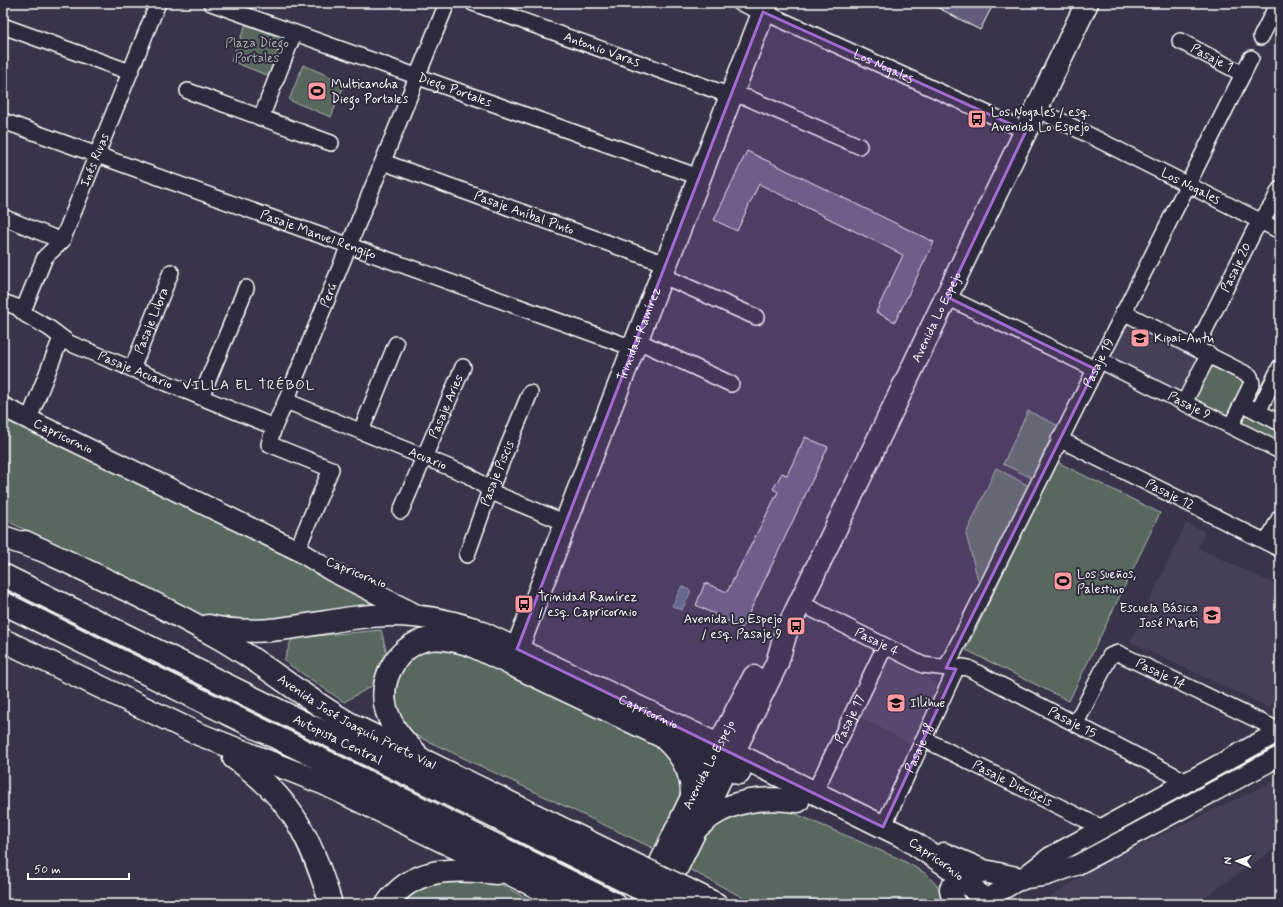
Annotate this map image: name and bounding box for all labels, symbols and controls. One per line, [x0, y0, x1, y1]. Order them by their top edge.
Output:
street label: Antonio Varas [562, 28, 642, 71]
park label: Plaza Diego Portales [225, 35, 289, 67]
street label: Pasaje 1 [1188, 40, 1236, 76]
street label: Los Nogales [851, 45, 916, 87]
street label: Diego Portales [416, 69, 494, 111]
place label: Multicancha Diego Portales [331, 76, 408, 110]
sports icon: Multicancha Diego Portales [306, 80, 328, 102]
place label: Los Nogales / esq. Avenida Lo Espejo [991, 104, 1091, 136]
bus stop icon: Los Nogales / esq. Avenida Lo Espejo [966, 108, 988, 130]
street label: Inés Rivas [76, 130, 113, 189]
street label: Los Nogales [1158, 164, 1223, 208]
street label: Pasaje Aníbal Pinto [472, 187, 577, 239]
street label: Pasaje Manuel Rengifo [258, 206, 379, 265]
street label: Pasaje 20 [1217, 240, 1255, 295]
street label: Avenida Lo Espejo [908, 269, 966, 365]
street label: Perú [316, 281, 341, 310]
street label: Pasaje Libra [130, 285, 172, 356]
street label: Trinidad Ramírez [613, 285, 665, 383]
school or university icon: Kipai-Antu [1129, 327, 1151, 349]
place label: Kipai-Antu [1154, 330, 1215, 347]
street label: Pasaje 19 [1079, 335, 1118, 391]
street label: Pasaje Acuario [95, 347, 175, 393]
street label: Pasaje Aries [425, 371, 467, 441]
district label: VILLA EL TRÉBOL [183, 376, 315, 394]
street label: Pasaje 9 [1165, 387, 1214, 423]
street label: Capricornio [31, 415, 96, 458]
street label: Pasaje Piscis [476, 438, 518, 509]
street label: Acuario [406, 443, 449, 474]
street label: Pasaje 12 [1143, 475, 1197, 514]
street label: Capricornio [323, 553, 389, 593]
place label: Los sueños, Palestino [1077, 566, 1136, 598]
sports icon: Los sueños, Palestino [1052, 570, 1074, 592]
place label: Trinidad Ramírez / esq. Capricornio [538, 589, 637, 621]
bus stop icon: Trinidad Ramírez / esq. Capricornio [513, 593, 535, 615]
place label: Escuela Básica José Marti [1119, 600, 1198, 632]
school or university icon: Escuela Básica José Marti [1201, 604, 1223, 626]
place label: Avenida Lo Espejo / esq. Pasaje 9 [684, 611, 782, 643]
bus stop icon: Avenida Lo Espejo / esq. Pasaje 9 [785, 615, 807, 637]
street label: Pasaje 4 [852, 624, 902, 660]
street label: Pasaje 14 [1133, 654, 1188, 693]
street label: Avenida José Joaquín Prieto Vial [274, 670, 439, 774]
street label: Capricornio [616, 690, 681, 733]
street label: Pasaje 17 [831, 692, 869, 746]
school or university icon: Illihue [885, 692, 907, 714]
place label: Illihue [910, 695, 945, 712]
street label: Pasaje 15 [1045, 703, 1099, 742]
street label: Autopista Central [290, 711, 385, 769]
street label: Avenida Lo Espejo [679, 717, 739, 812]
street label: Pasaje 18 [901, 721, 938, 775]
street label: Pasaje Dieciseís [970, 756, 1056, 810]
street label: Capricornio [905, 834, 968, 885]
north arrow [1217, 841, 1257, 881]
scale bar [28, 855, 129, 881]
text: N [1221, 857, 1235, 865]
text: 50 m [34, 862, 61, 878]

